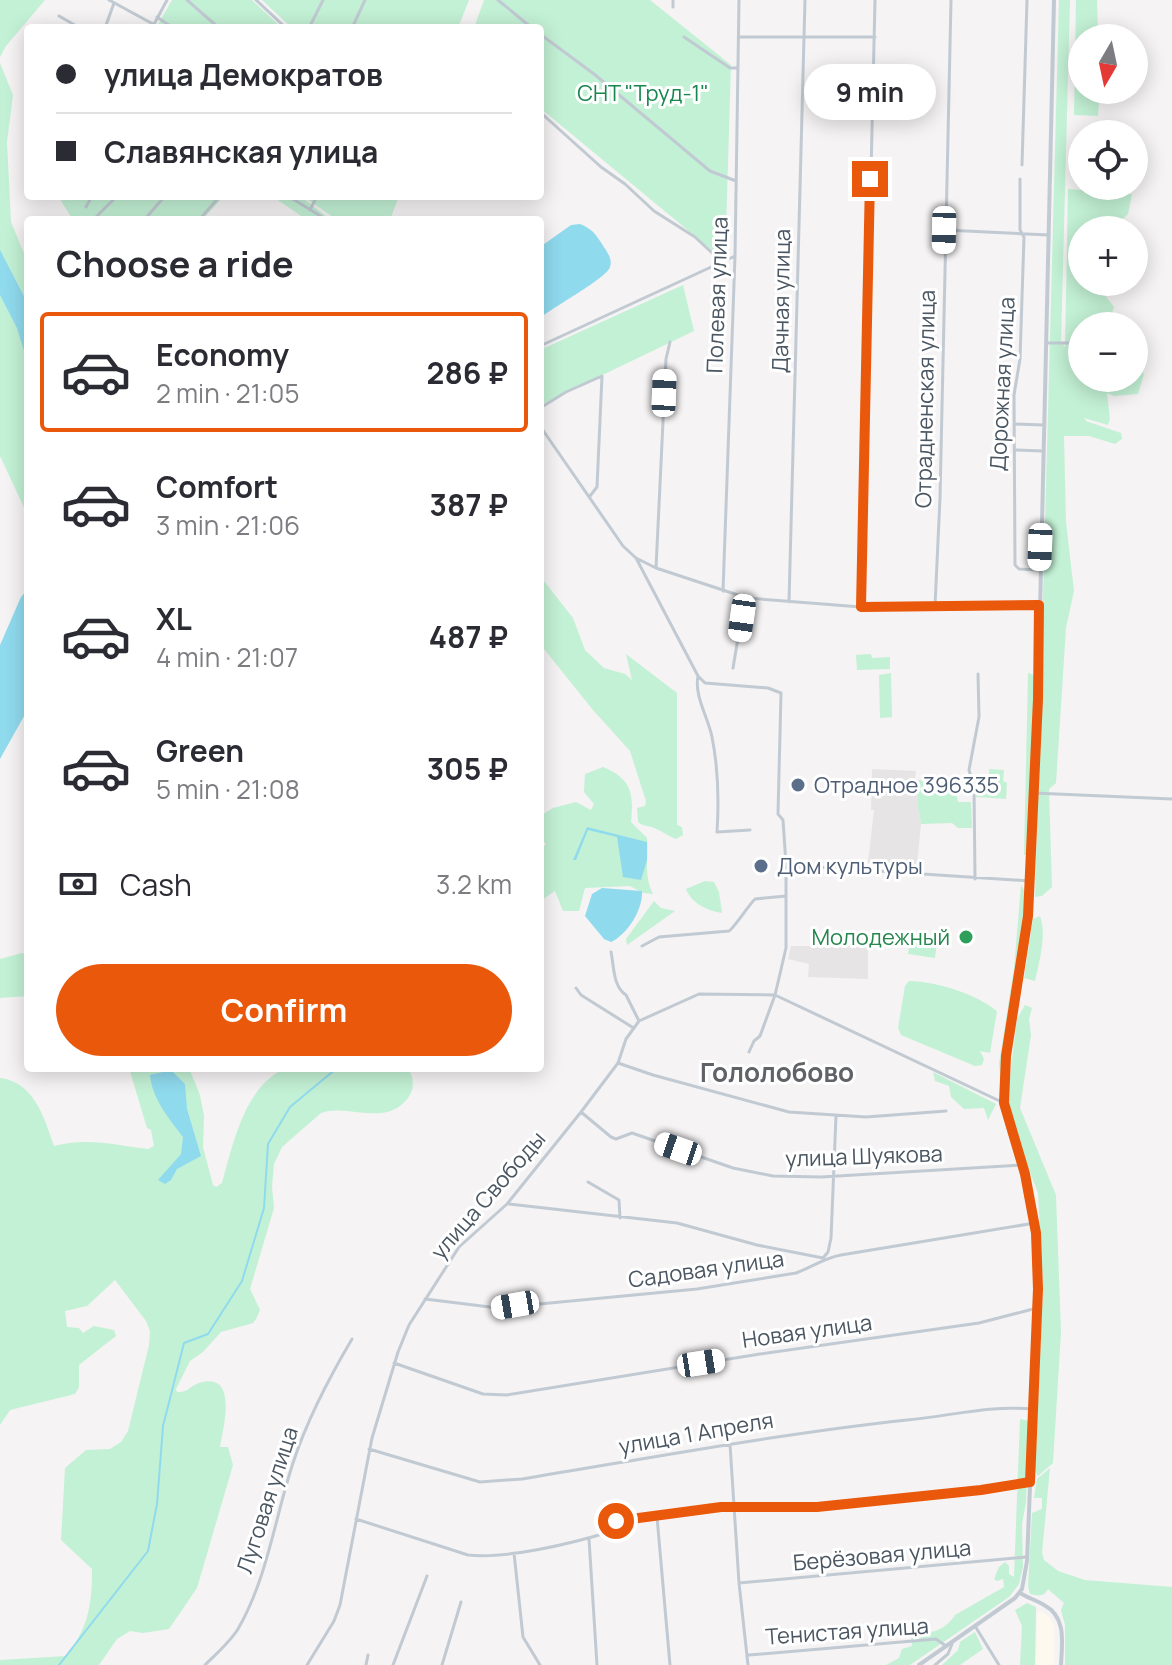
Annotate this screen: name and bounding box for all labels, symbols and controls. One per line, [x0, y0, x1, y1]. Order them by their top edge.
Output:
north arrow [1068, 24, 1148, 104]
map controls [1068, 24, 1148, 392]
text: улица Демократов [104, 54, 383, 95]
callout: 9 min [804, 63, 936, 119]
text: 9 min [836, 74, 904, 110]
park label: СНТ "Труд-1" [577, 78, 709, 108]
button: locate [1068, 120, 1148, 200]
text: Славянская улица [104, 131, 378, 172]
route end [852, 161, 888, 197]
car [932, 206, 956, 254]
street label: Полевая улица [699, 216, 735, 374]
button: + [1068, 216, 1148, 296]
street label: Дачная улица [765, 229, 797, 373]
text: Choose a ride [56, 239, 294, 288]
street label: Отрадненская улица [908, 290, 942, 508]
street label: Дорожная улица [982, 296, 1022, 472]
button: − [1068, 312, 1148, 392]
text: Economy [156, 334, 289, 375]
icon: car [60, 336, 132, 408]
text: 286 ₽ [427, 352, 508, 393]
car [651, 369, 677, 417]
text: 2 min · 21:05 [156, 375, 299, 411]
text: Comfort [156, 466, 278, 507]
icon: car [60, 468, 132, 540]
text: 387 ₽ [430, 484, 508, 525]
text: 3 min · 21:06 [156, 507, 300, 543]
car [1027, 523, 1053, 571]
car [727, 593, 757, 643]
text: XL [156, 598, 192, 639]
icon: car [60, 600, 132, 672]
text: 487 ₽ [429, 616, 508, 657]
text: 4 min · 21:07 [156, 639, 298, 675]
text: Green [156, 730, 244, 771]
icon: car [60, 732, 132, 804]
text: 305 ₽ [427, 748, 508, 789]
place label: Отрадное 396335 [814, 770, 999, 800]
text: 5 min · 21:08 [156, 771, 300, 807]
marker: Отрадное 396335 [789, 776, 807, 794]
place label: Дом культуры [777, 851, 923, 881]
marker: Дом культуры [752, 857, 770, 875]
icon: cash [56, 862, 100, 906]
text: Cash [120, 864, 192, 905]
text: 3.2 km [436, 866, 512, 902]
place label: Молодежный [812, 922, 950, 952]
marker: Молодежный [957, 928, 975, 946]
button: Confirm [56, 964, 512, 1056]
district label: Гололобово [700, 1054, 854, 1090]
street label: улица Свободы [424, 1124, 552, 1266]
car [651, 1130, 705, 1168]
street label: улица Шуякова [785, 1138, 943, 1174]
street label: Садовая улица [626, 1243, 786, 1295]
car [489, 1289, 541, 1321]
street label: Новая улица [740, 1307, 874, 1355]
car [675, 1347, 727, 1379]
street label: улица 1 Апреля [616, 1405, 776, 1461]
street label: Луговая улица [229, 1423, 305, 1577]
route start [598, 1503, 634, 1539]
street label: Берёзовая улица [792, 1532, 972, 1578]
street label: Тенистая улица [764, 1610, 930, 1652]

